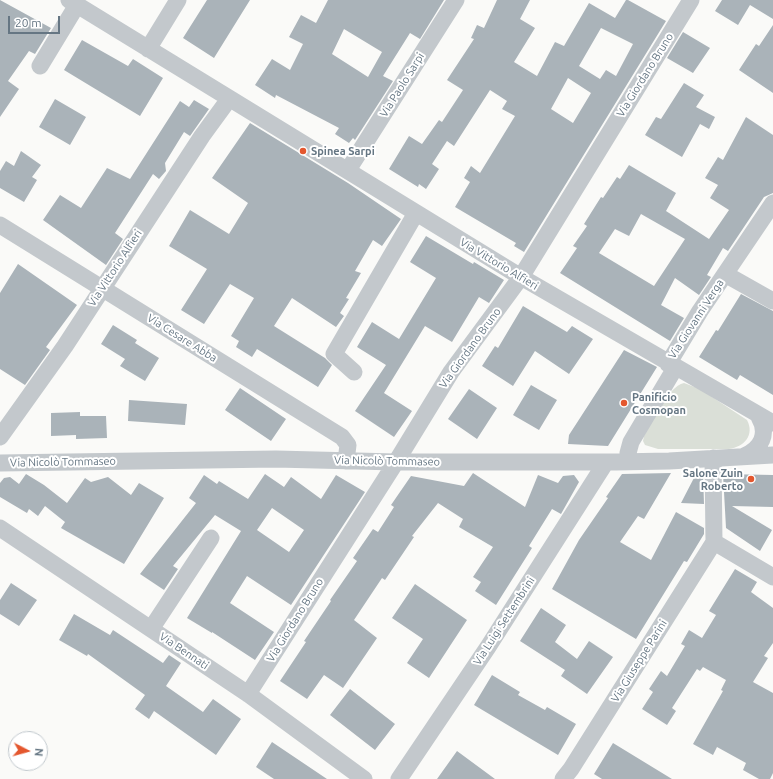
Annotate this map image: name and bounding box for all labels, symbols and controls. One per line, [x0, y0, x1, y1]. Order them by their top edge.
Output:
scale bar [10, 8, 62, 34]
text: 20 m [15, 16, 42, 29]
street label: Via Giordano Bruno [614, 31, 676, 119]
street label: Via Paolo Sarpi [377, 50, 427, 120]
place label: Spinea Sarpi [311, 144, 375, 158]
marker: Spinea Sarpi [298, 146, 308, 156]
street label: Via Vittorio Alfieri [85, 227, 145, 309]
street label: Via Vittorio Alfieri [458, 235, 540, 293]
street label: Via Giovanni Verga [665, 277, 727, 361]
street label: Via Giordano Bruno [436, 305, 504, 391]
street label: Via Cesare Abba [145, 311, 219, 365]
place label: Panificio Cosmopan [632, 390, 686, 416]
marker: Panificio Cosmopan [619, 398, 629, 408]
street label: Via Nicolò Tommaseo [334, 453, 440, 469]
street label: Via Nicolò Tommaseo [10, 454, 116, 470]
place label: Salone Zuin Roberto [683, 466, 743, 492]
marker: Salone Zuin Roberto [746, 474, 756, 484]
street label: Via Luigi Settembrini [471, 574, 537, 668]
street label: Via Giordano Bruno [264, 576, 326, 664]
street label: Via Giuseppe Parini [608, 617, 670, 705]
street label: Via Bennati [157, 630, 211, 672]
north arrow [8, 731, 48, 771]
text: N [33, 747, 45, 757]

